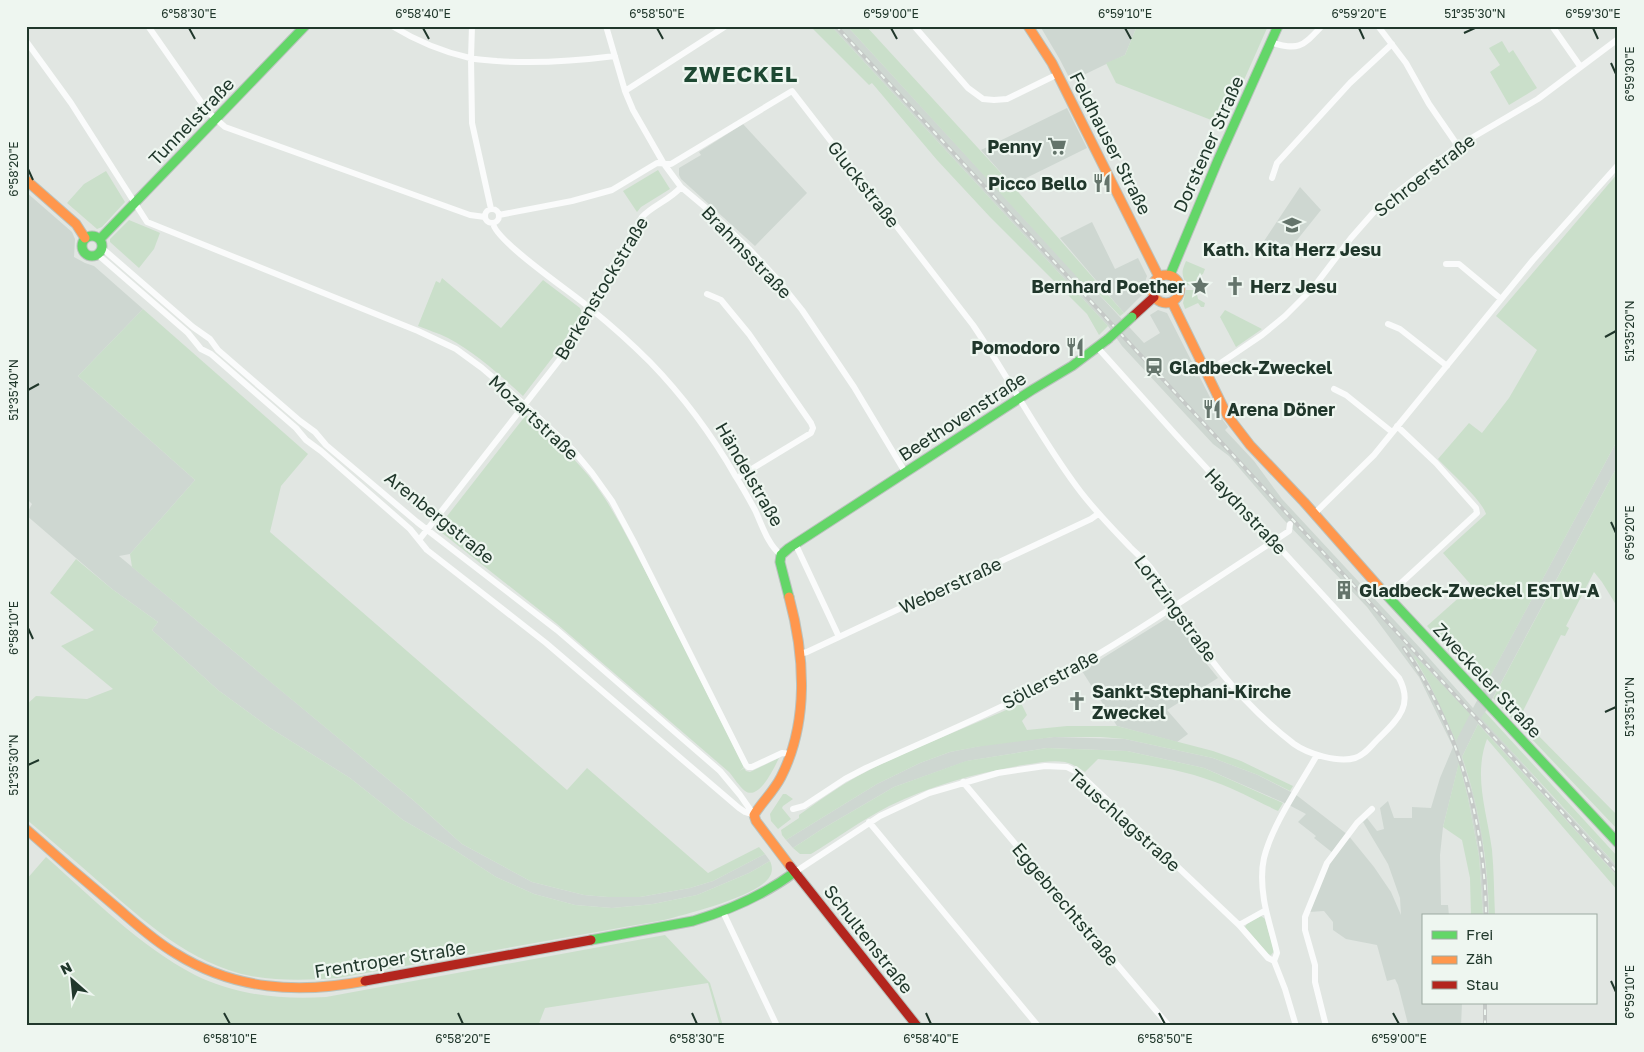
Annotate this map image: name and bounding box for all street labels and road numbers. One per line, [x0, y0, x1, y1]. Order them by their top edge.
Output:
street label: Feldhauser Straße [1065, 68, 1157, 218]
street label: Dorstener Straße [1168, 72, 1248, 216]
street label: Tunnelstraße [144, 73, 238, 169]
street label: Schroerstraße [1369, 129, 1479, 221]
street label: Gluckstraße [823, 136, 905, 232]
street label: Brahmsstraße [697, 201, 797, 303]
street label: Berkenstockstraße [550, 212, 652, 364]
street label: Beethovenstraße [894, 367, 1030, 465]
street label: Mozartstraße [485, 370, 583, 464]
street label: Händelstraße [711, 418, 789, 530]
street label: Haydnstraße [1200, 463, 1292, 559]
street label: Arenbergstraße [381, 466, 499, 568]
street label: Lortzingstraße [1130, 550, 1222, 666]
street label: Weberstraße [895, 552, 1005, 618]
street label: Zweckeler Straße [1429, 618, 1547, 742]
street label: Söllerstraße [998, 644, 1102, 714]
street label: Tauschlagstraße [1065, 764, 1185, 876]
street label: Eggebrechtstraße [1008, 838, 1124, 970]
street label: Schultenstraße [820, 880, 918, 998]
street label: Frentroper Straße [313, 936, 467, 982]

